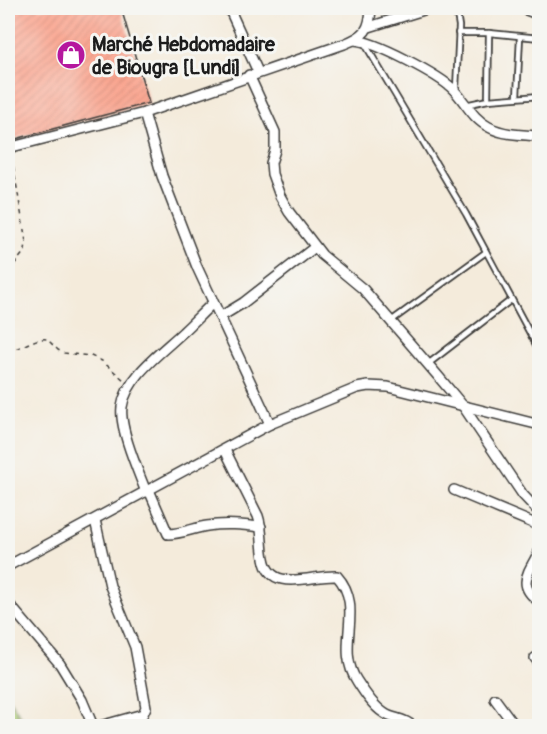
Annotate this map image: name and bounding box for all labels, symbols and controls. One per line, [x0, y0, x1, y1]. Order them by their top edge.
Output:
place label: Marché Hebdomadaire de Biougra [Lundi] [92, 32, 276, 80]
shop icon: Marché Hebdomadaire de Biougra [Lundi] [55, 39, 87, 71]

